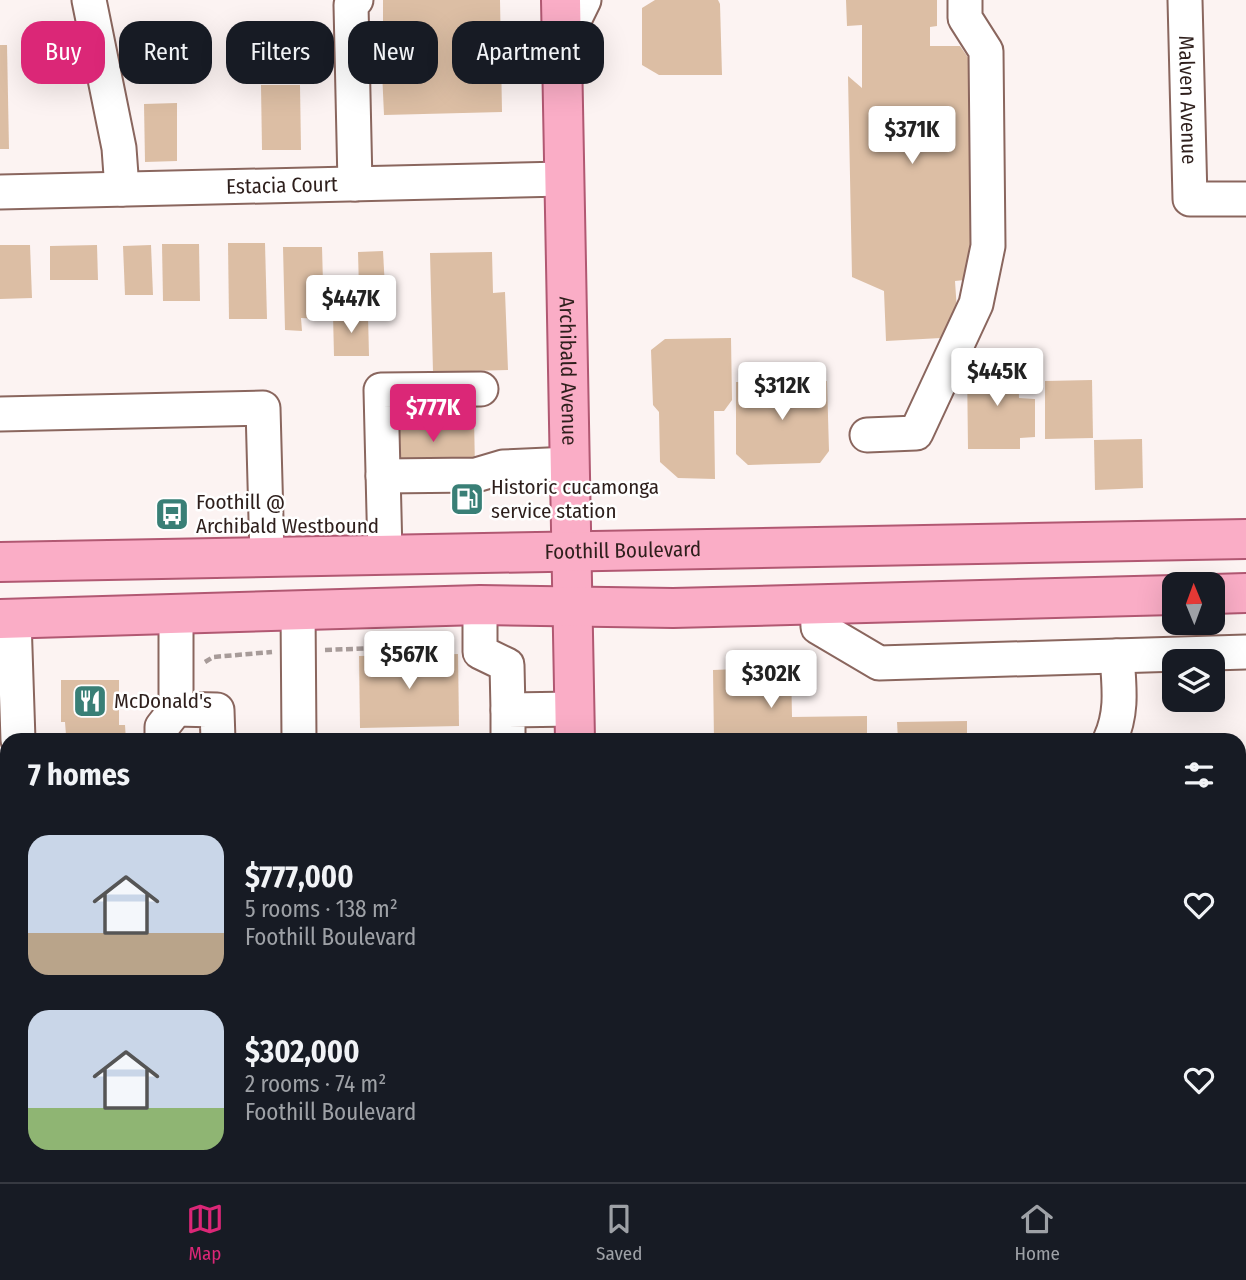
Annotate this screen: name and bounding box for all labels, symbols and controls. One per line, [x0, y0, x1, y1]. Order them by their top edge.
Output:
chip: Buy [21, 21, 105, 84]
chip: Rent [119, 21, 212, 84]
chip: Filters [226, 21, 334, 84]
chip: New [348, 21, 438, 84]
chip: Apartment [452, 21, 604, 84]
street label: Malven Avenue [1173, 35, 1202, 165]
pin: $371K [863, 106, 961, 166]
text: $371K [885, 115, 939, 143]
street label: Estacia Court [226, 171, 338, 200]
pin: $447K [302, 276, 400, 335]
text: $447K [322, 284, 380, 312]
street label: Archibald Avenue [554, 296, 582, 446]
pin: $445K [948, 348, 1046, 408]
text: $445K [967, 357, 1027, 385]
pin: $312K [733, 362, 831, 422]
text: $312K [754, 371, 810, 399]
pin: $777K [384, 384, 482, 444]
text: $777K [406, 393, 460, 421]
place label: Historic cucamonga service station [491, 474, 659, 524]
fuel station icon: Historic cucamonga service station [448, 480, 486, 518]
place label: Foothill @ Archibald Westbound [196, 489, 379, 539]
bus stop icon: Foothill @ Archibald Westbound [153, 495, 191, 533]
street label: Foothill Boulevard [544, 536, 701, 565]
north arrow [1162, 572, 1225, 635]
map controls [1162, 572, 1225, 712]
pin: $567K [360, 632, 458, 691]
text: $567K [380, 640, 438, 668]
button: layers [1162, 649, 1225, 712]
pin: $302K [722, 650, 820, 710]
text: $302K [742, 659, 800, 687]
restaurant icon: McDonald's [71, 682, 109, 720]
place label: McDonald's [114, 688, 212, 714]
icon: filters [1180, 756, 1218, 794]
text: 7 homes [28, 757, 130, 793]
text: $777,000 [245, 859, 354, 895]
icon: home [84, 863, 168, 947]
icon: heart [1180, 886, 1218, 924]
text: 5 rooms · 138 m² [245, 895, 398, 923]
text: Foothill Boulevard [245, 923, 416, 951]
text: $302,000 [245, 1034, 360, 1070]
icon: home [84, 1038, 168, 1122]
icon: heart [1180, 1061, 1218, 1099]
text: 2 rooms · 74 m² [245, 1070, 386, 1098]
text: Foothill Boulevard [245, 1098, 416, 1126]
tab: Map [186, 1200, 224, 1265]
tab: Saved [596, 1200, 642, 1265]
tab: Home [1014, 1200, 1060, 1265]

